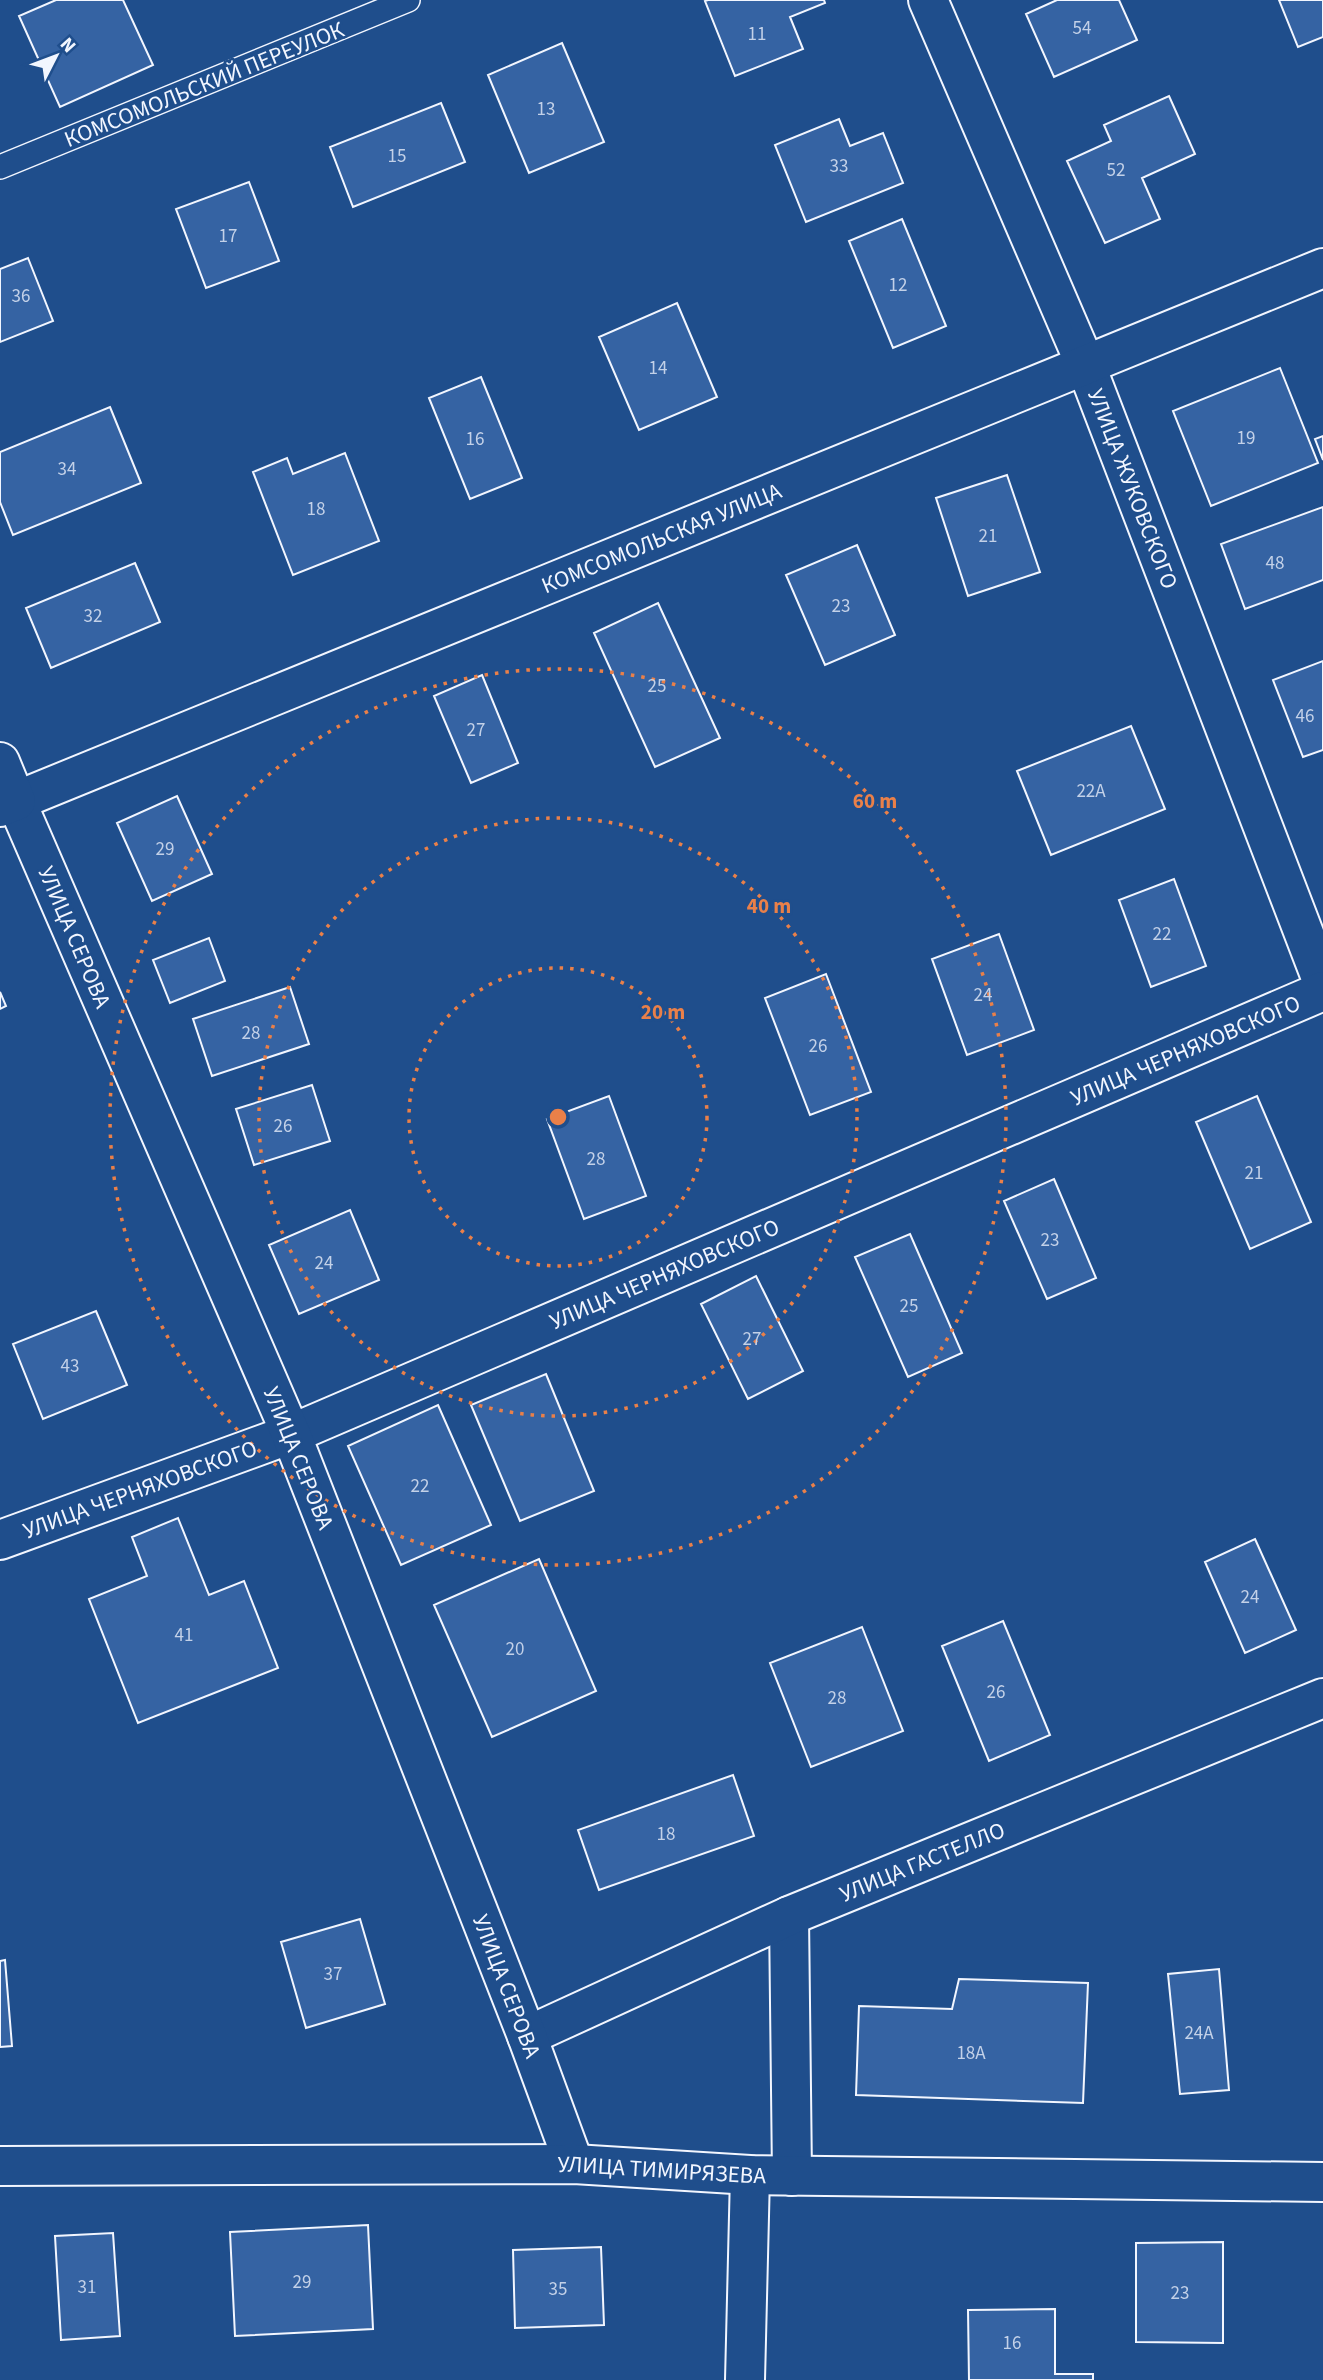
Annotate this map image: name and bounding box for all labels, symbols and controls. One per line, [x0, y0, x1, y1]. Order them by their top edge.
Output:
street label: КОМСОМОЛЬСКИЙ ПЕРЕУЛОК [59, 13, 350, 156]
house number: 54 [1073, 15, 1091, 42]
north arrow [21, 21, 91, 91]
house number: 11 [748, 21, 766, 48]
text: N [53, 32, 82, 59]
house number: 13 [537, 96, 555, 123]
house number: 15 [388, 143, 406, 170]
house number: 33 [830, 153, 848, 180]
house number: 52 [1107, 157, 1125, 184]
house number: 17 [219, 223, 237, 250]
house number: 12 [889, 272, 907, 299]
house number: 36 [12, 283, 30, 310]
house number: 14 [649, 355, 667, 382]
street label: УЛИЦА ЖУКОВСКОГО [1079, 384, 1186, 594]
house number: 19 [1237, 425, 1255, 452]
house number: 16 [466, 426, 484, 453]
house number: 34 [58, 456, 76, 483]
street label: КОМСОМОЛЬСКАЯ УЛИЦА [536, 474, 787, 602]
house number: 18 [307, 496, 325, 523]
house number: 21 [979, 523, 997, 550]
house number: 48 [1266, 550, 1284, 577]
house number: 23 [832, 593, 850, 620]
house number: 32 [84, 603, 102, 630]
house number: 25 [648, 673, 666, 700]
house number: 46 [1296, 703, 1314, 730]
house number: 27 [467, 717, 485, 744]
house number: 22А [1076, 778, 1106, 805]
text: 60 m [853, 786, 897, 816]
house number: 29 [156, 836, 174, 863]
street label: УЛИЦА СЕРОВА [30, 861, 120, 1014]
text: 40 m [747, 891, 791, 921]
house number: 22 [1153, 921, 1171, 948]
house number: 24 [974, 982, 992, 1009]
street label: УЛИЦА ЧЕРНЯХОВСКОГО [1066, 987, 1306, 1114]
text: 20 m [641, 997, 685, 1027]
house number: 28 [242, 1020, 260, 1047]
house number: 26 [809, 1033, 827, 1060]
centre of rings [546, 1105, 570, 1129]
house number: 26 [274, 1113, 292, 1140]
house number: 28 [587, 1146, 605, 1173]
house number: 21 [1245, 1160, 1263, 1187]
street label: УЛИЦА ЧЕРНЯХОВСКОГО [545, 1210, 784, 1338]
house number: 23 [1041, 1227, 1059, 1254]
house number: 24 [315, 1250, 333, 1277]
house number: 25 [900, 1293, 918, 1320]
house number: 27 [743, 1326, 761, 1353]
house number: 43 [61, 1353, 79, 1380]
street label: УЛИЦА СЕРОВА [255, 1382, 342, 1535]
street label: УЛИЦА ЧЕРНЯХОВСКОГО [19, 1432, 262, 1547]
house number: 22 [411, 1473, 429, 1500]
house number: 24 [1241, 1584, 1259, 1611]
house number: 41 [175, 1622, 193, 1649]
house number: 20 [506, 1636, 524, 1663]
house number: 26 [987, 1679, 1005, 1706]
house number: 28 [828, 1685, 846, 1712]
street label: УЛИЦА ГАСТЕЛЛО [835, 1814, 1010, 1911]
house number: 18 [657, 1821, 675, 1848]
street label: УЛИЦА СЕРОВА [464, 1910, 549, 2063]
house number: 37 [324, 1961, 342, 1988]
house number: 24А [1184, 2020, 1214, 2047]
house number: 18А [956, 2040, 986, 2067]
street label: УЛИЦА ТИМИРЯЗЕВА [558, 2148, 767, 2192]
house number: 29 [293, 2269, 311, 2296]
house number: 31 [78, 2274, 96, 2301]
house number: 35 [549, 2276, 567, 2303]
house number: 23 [1171, 2280, 1189, 2307]
house number: 16 [1003, 2330, 1021, 2357]

